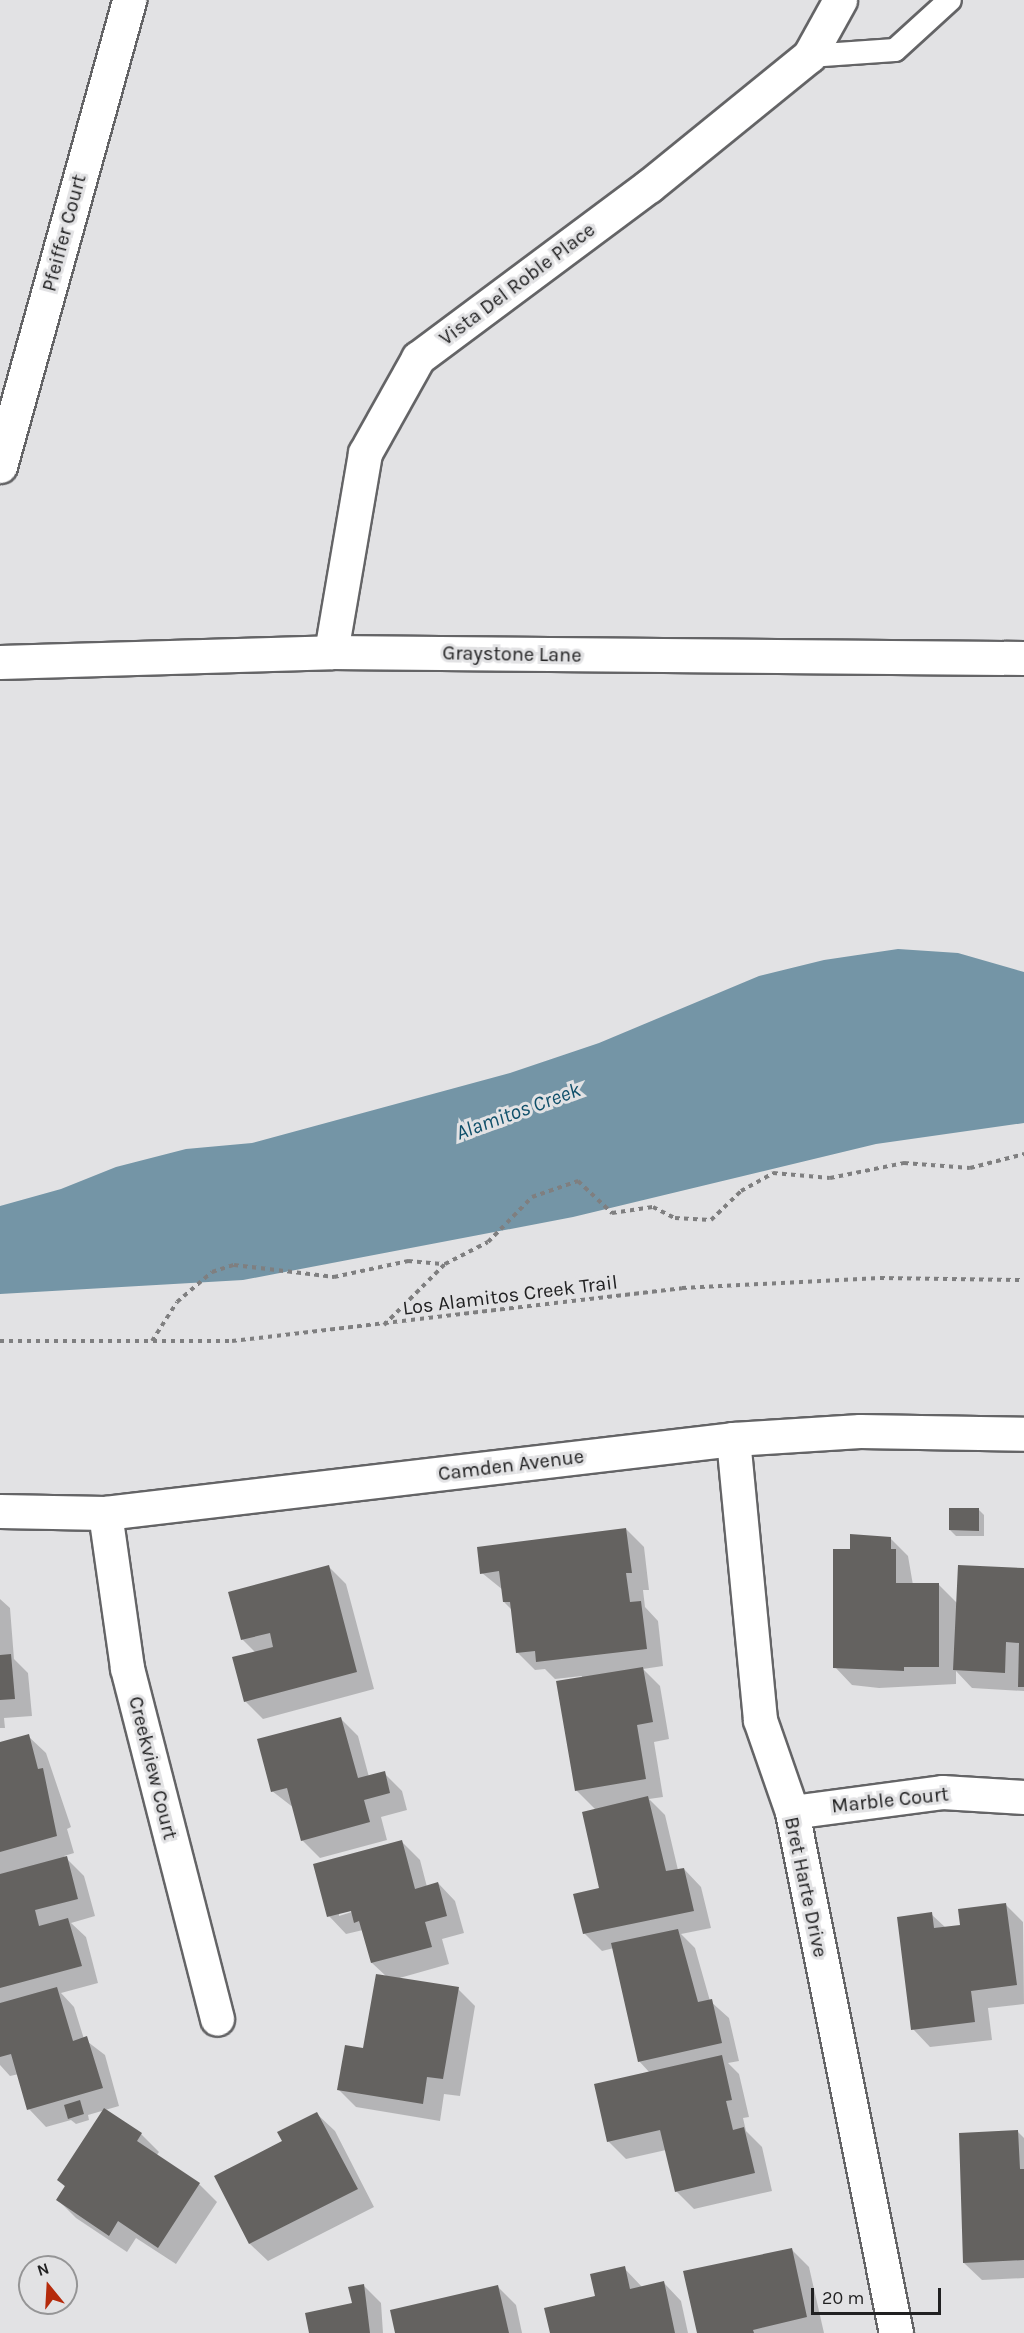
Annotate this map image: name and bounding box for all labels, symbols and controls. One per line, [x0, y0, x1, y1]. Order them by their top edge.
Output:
street label: Pfeiffer Court [37, 172, 91, 294]
street label: Vista Del Roble Place [434, 218, 600, 350]
street label: Graystone Lane [442, 641, 582, 667]
water label: Alamitos Creek [452, 1077, 584, 1145]
street label: Los Alamitos Creek Trail [401, 1270, 619, 1320]
street label: Camden Avenue [437, 1444, 585, 1486]
street label: Creekview Court [124, 1694, 182, 1842]
street label: Marble Court [830, 1782, 950, 1818]
street label: Bret Harte Drive [779, 1815, 833, 1959]
north arrow [18, 2255, 78, 2315]
text: N [34, 2259, 51, 2280]
scale bar [814, 2276, 944, 2314]
text: 20 m [822, 2287, 864, 2309]

